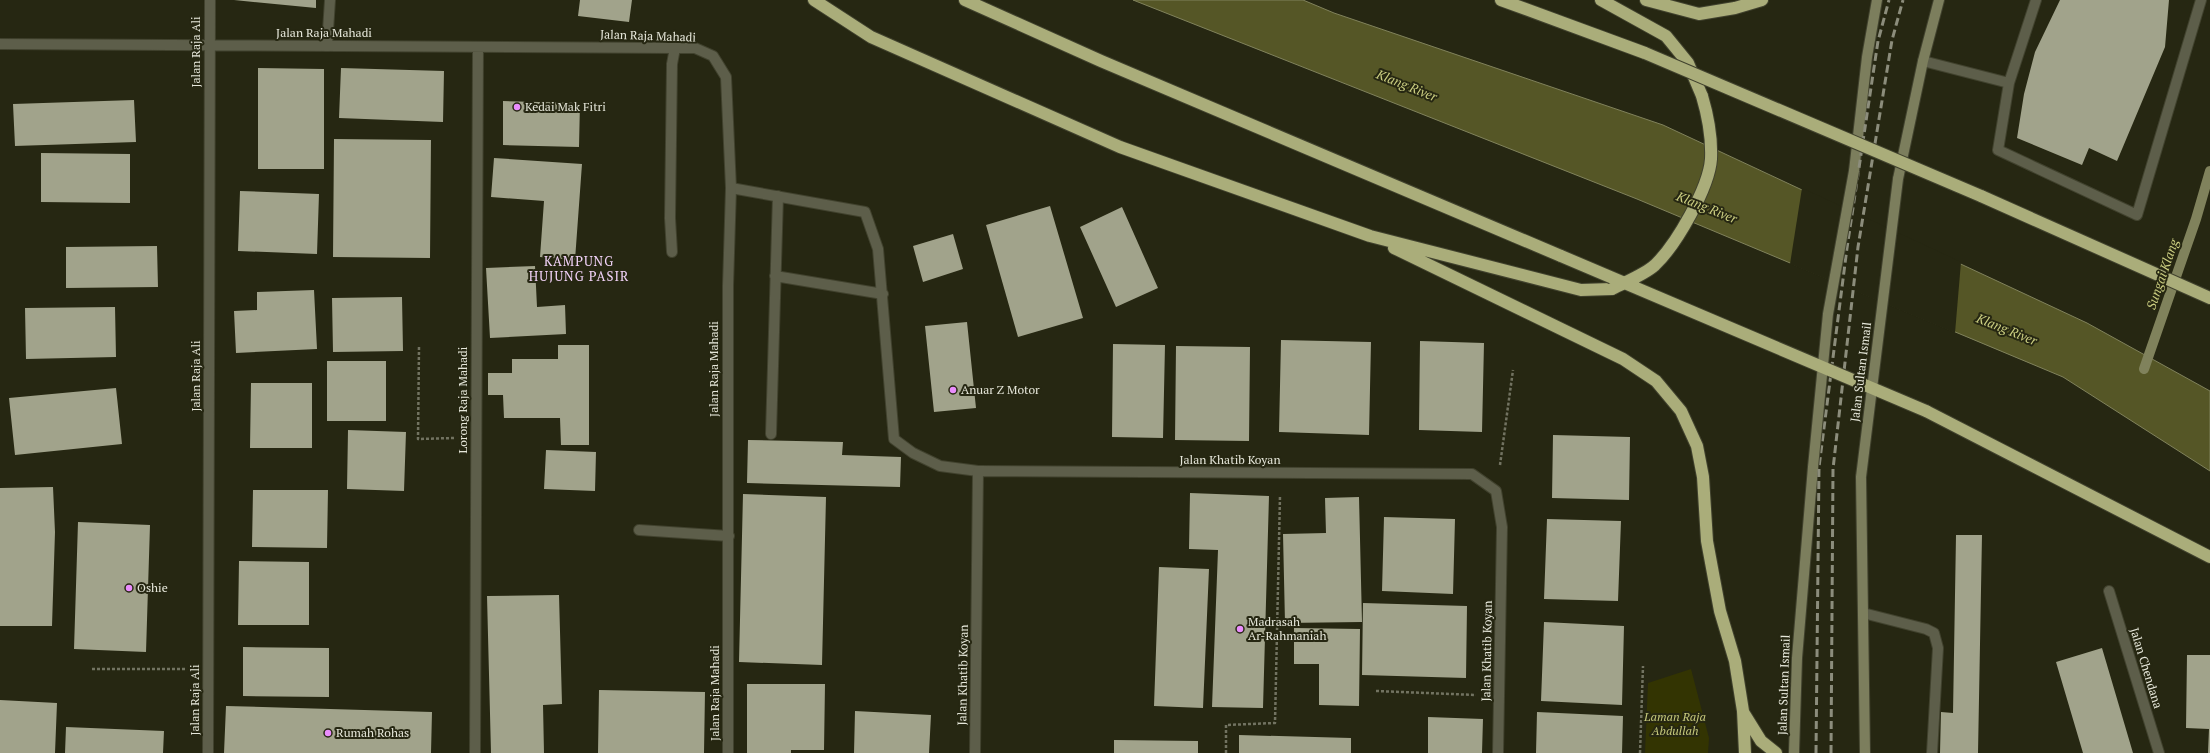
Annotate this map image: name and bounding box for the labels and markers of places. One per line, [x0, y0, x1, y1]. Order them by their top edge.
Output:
place label: Kedai Mak Fitri [525, 99, 606, 114]
marker: Kedai Mak Fitri [512, 102, 522, 112]
place label: Anuar Z Motor [961, 382, 1040, 397]
marker: Anuar Z Motor [948, 385, 958, 395]
place label: Oshie [137, 580, 168, 595]
marker: Oshie [124, 583, 134, 593]
place label: Madrasah Ar-Rahmaniah [1248, 614, 1326, 643]
marker: Madrasah Ar-Rahmaniah [1235, 624, 1245, 634]
place label: Rumah Rohas [336, 725, 409, 740]
marker: Rumah Rohas [323, 728, 333, 738]

